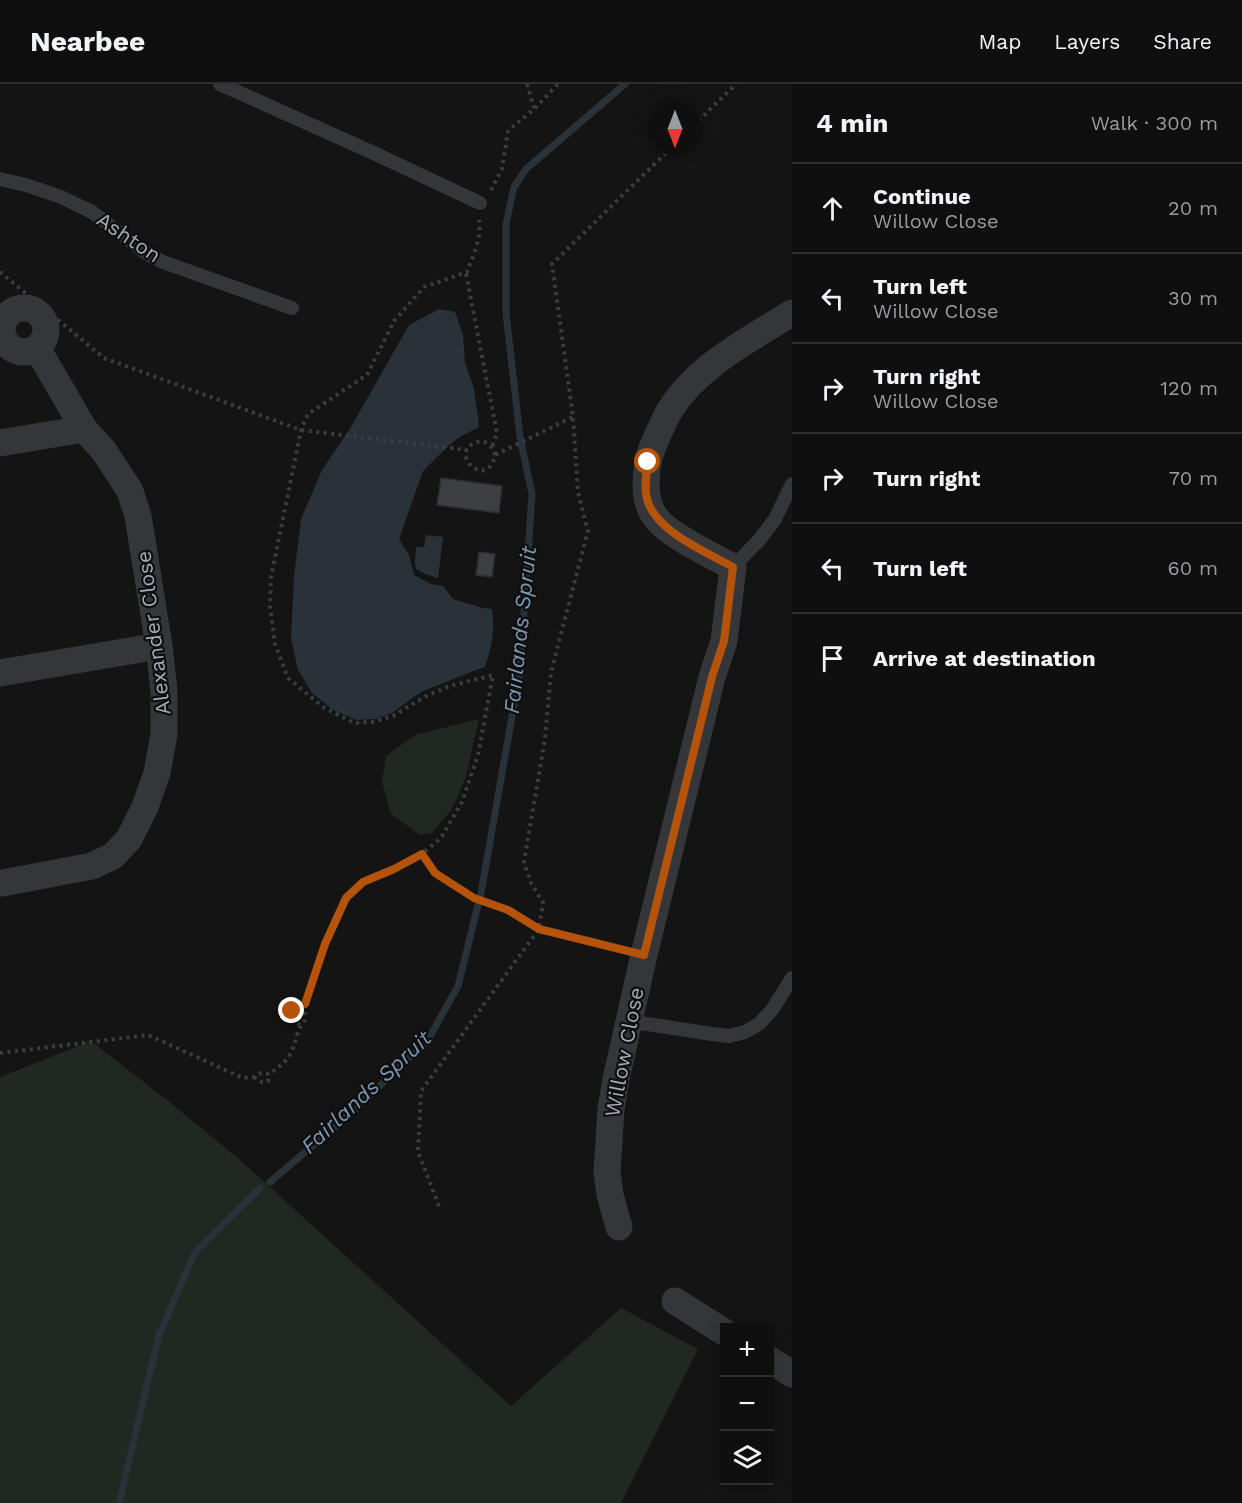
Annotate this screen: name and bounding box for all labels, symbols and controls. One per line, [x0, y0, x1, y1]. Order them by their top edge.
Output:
text: Nearbee [30, 25, 145, 58]
text: Map [978, 29, 1021, 54]
text: Layers [1054, 29, 1120, 54]
text: Share [1153, 29, 1212, 54]
north arrow [648, 102, 702, 156]
text: 4 min [816, 108, 888, 138]
text: Walk · 300 m [1091, 111, 1218, 135]
text: Continue [873, 184, 971, 209]
icon: ahead [816, 192, 849, 225]
text: 20 m [1168, 196, 1218, 220]
street label: Ashton [92, 206, 166, 268]
text: Willow Close [873, 209, 998, 233]
text: Turn left [873, 274, 967, 299]
icon: left [816, 282, 849, 315]
text: 30 m [1168, 286, 1218, 310]
text: Willow Close [873, 299, 998, 323]
text: Turn right [873, 364, 980, 389]
icon: right [816, 372, 849, 405]
text: 120 m [1160, 376, 1218, 400]
text: Willow Close [873, 389, 998, 413]
route start [634, 448, 660, 474]
icon: right [816, 462, 849, 495]
text: Turn right [873, 466, 980, 491]
text: 70 m [1169, 466, 1218, 490]
water label: Fairlands Spruit [499, 544, 541, 715]
street label: Alexander Close [131, 550, 175, 716]
icon: left [816, 552, 849, 585]
text: Turn left [873, 556, 967, 581]
text: 60 m [1168, 556, 1218, 580]
icon: arrive [816, 642, 849, 675]
text: Arrive at destination [873, 646, 1096, 671]
street label: Willow Close [599, 985, 649, 1119]
route end [278, 997, 304, 1023]
water label: Fairlands Spruit [296, 1025, 437, 1159]
map controls [720, 1323, 774, 1485]
button: + [720, 1323, 774, 1377]
button: − [720, 1377, 774, 1431]
button: layers [720, 1431, 774, 1485]

